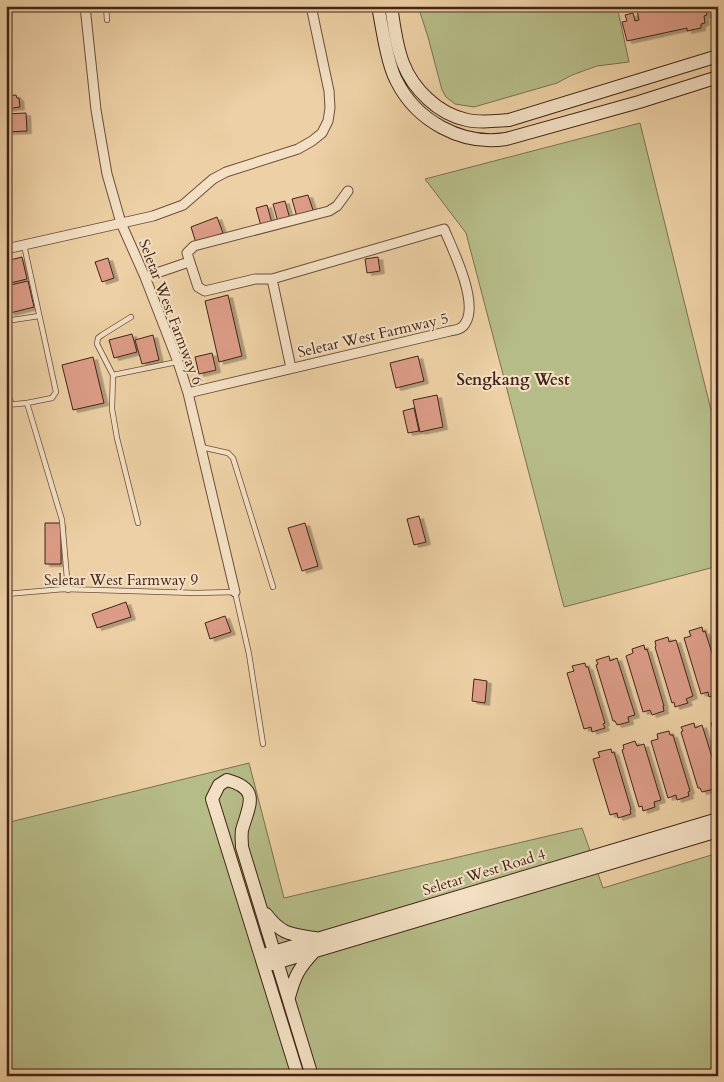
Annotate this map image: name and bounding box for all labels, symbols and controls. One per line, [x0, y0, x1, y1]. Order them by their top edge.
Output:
street label: Seletar West Farmway 6 [134, 236, 208, 388]
street label: Seletar West Farmway 5 [296, 308, 450, 362]
district label: Sengkang West [456, 369, 570, 391]
street label: Seletar West Farmway 9 [44, 570, 198, 590]
street label: Seletar West Road 4 [420, 844, 548, 900]

